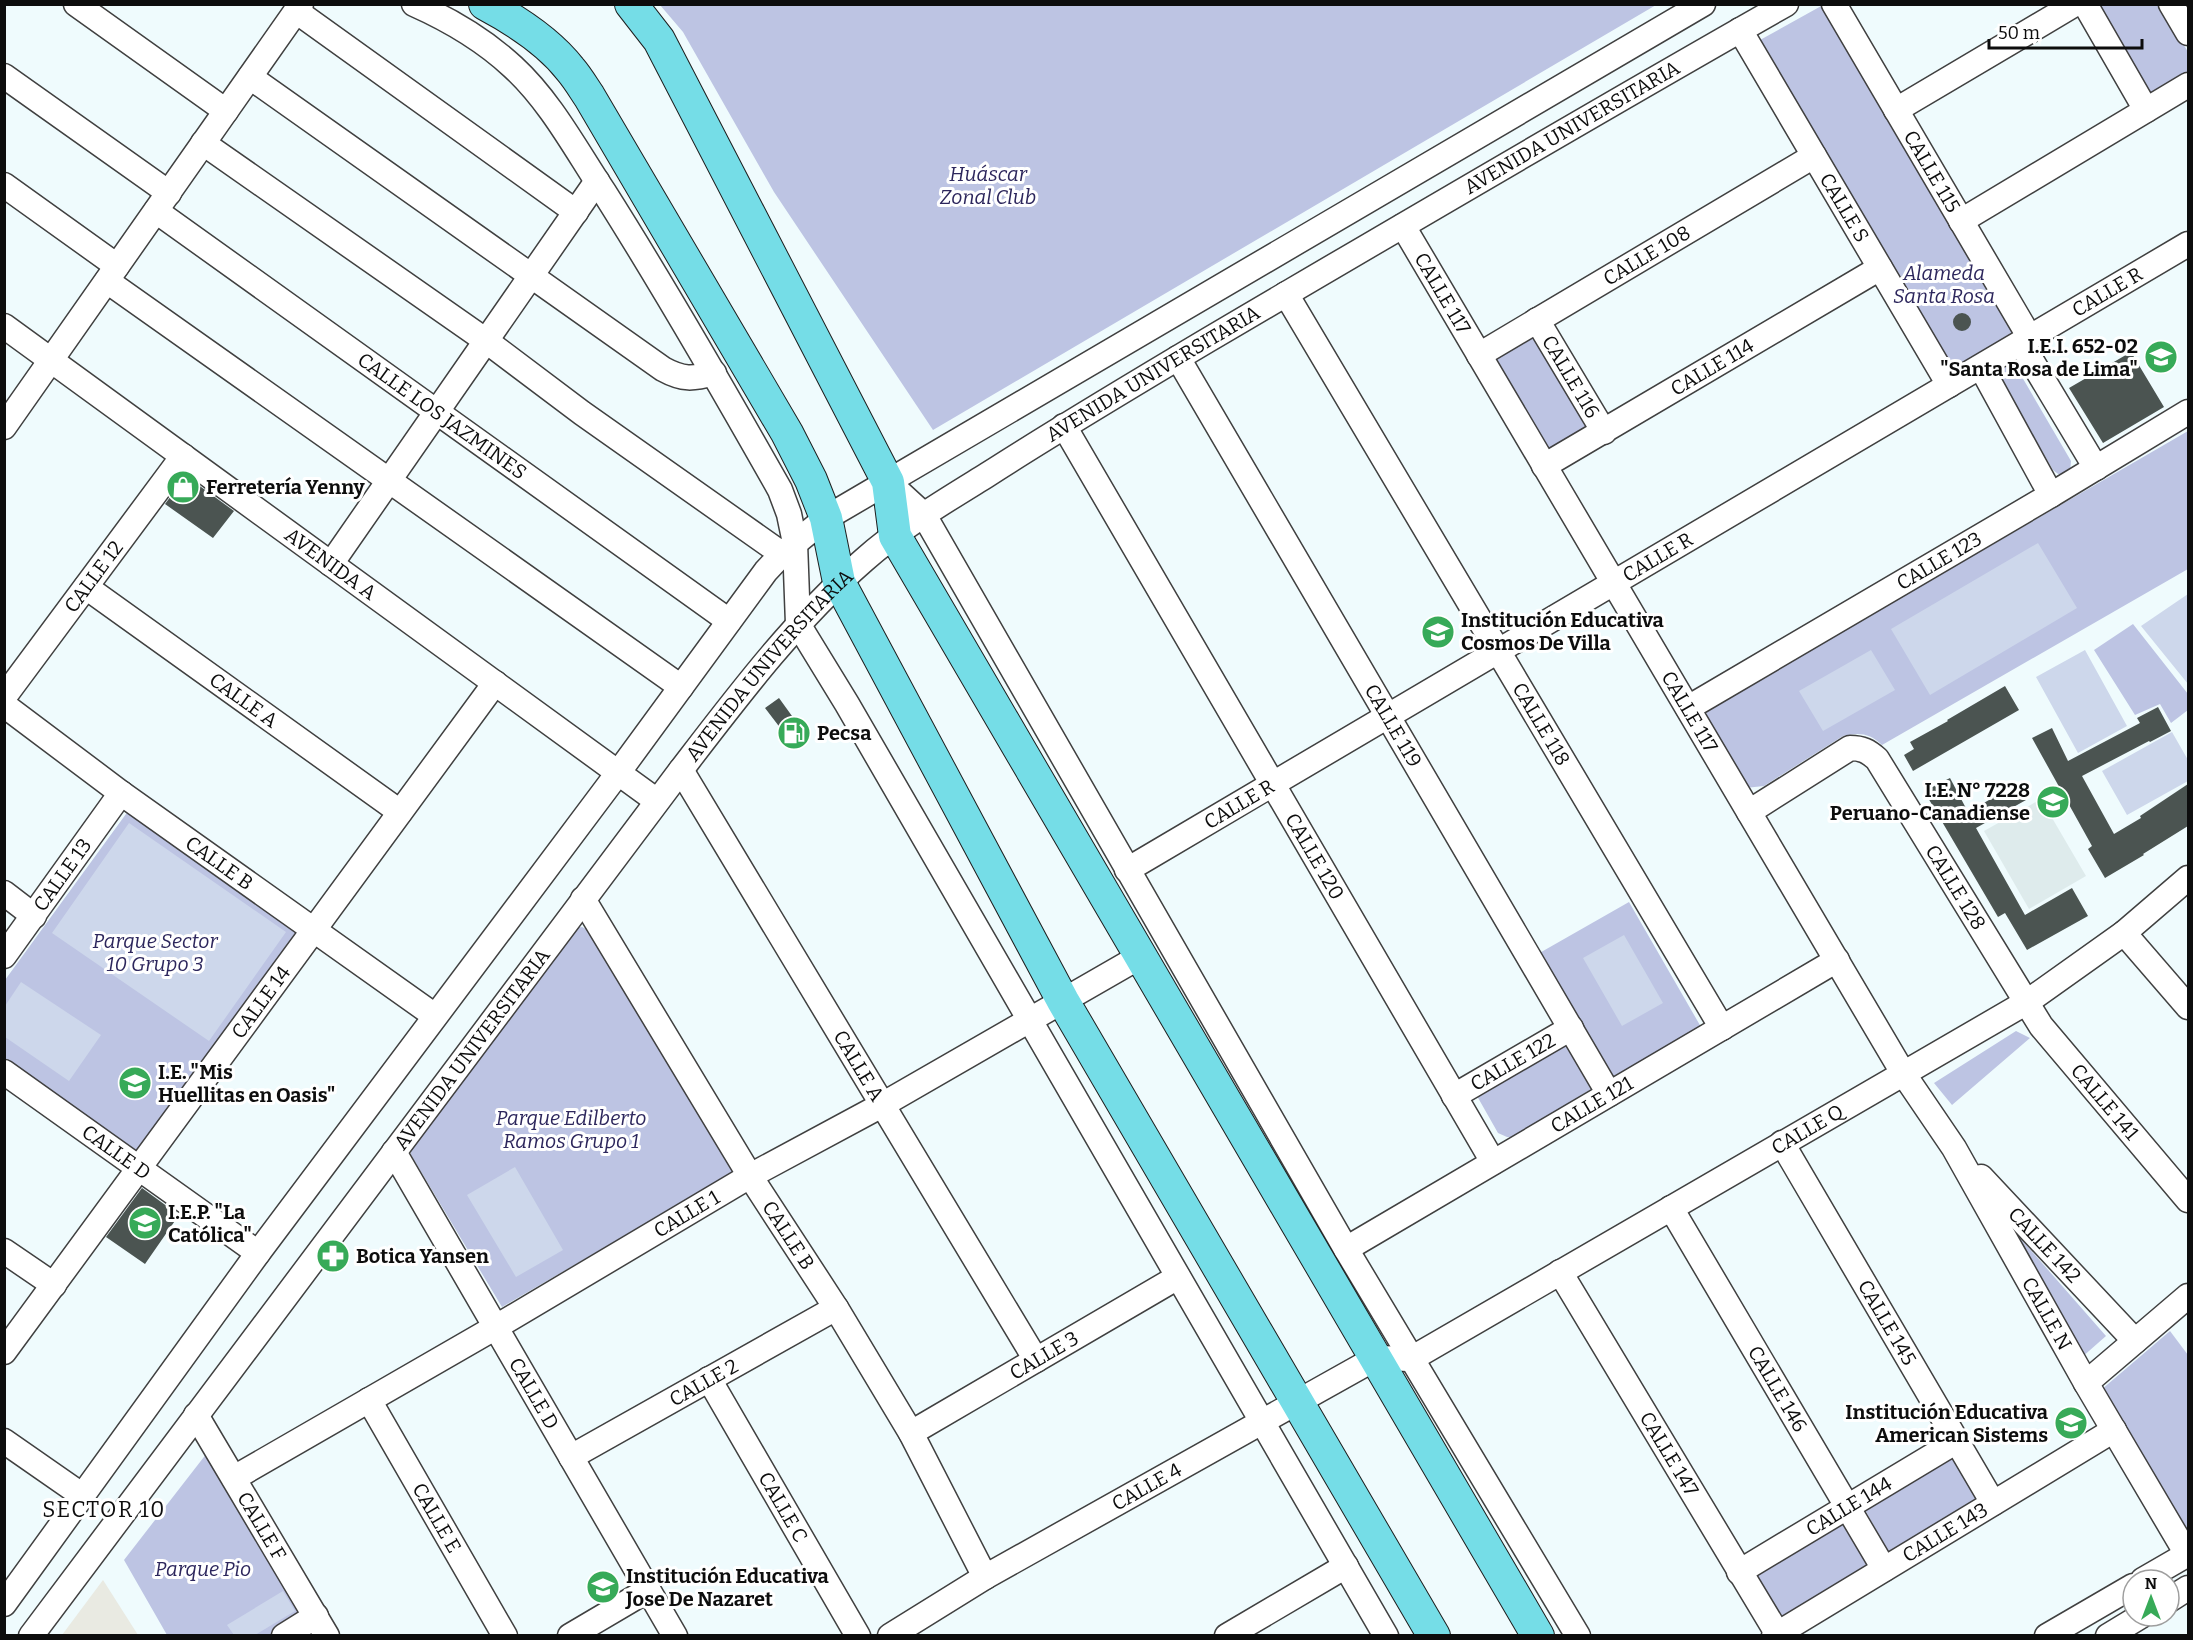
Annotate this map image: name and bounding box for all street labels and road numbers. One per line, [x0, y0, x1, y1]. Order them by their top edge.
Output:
street label: AVENIDA UNIVERSITARIA [1460, 55, 1685, 199]
street label: CALLE 115 [1899, 126, 1966, 217]
street label: CALLE S [1815, 169, 1874, 246]
street label: CALLE 108 [1599, 220, 1695, 291]
street label: CALLE 117 [1409, 248, 1476, 338]
street label: CALLE R [2068, 262, 2147, 322]
street label: AVENIDA UNIVERSITARIA [1042, 300, 1265, 447]
street label: CALLE 116 [1537, 331, 1605, 422]
street label: CALLE 114 [1666, 333, 1758, 401]
street label: CALLE LOS JAZMINES [353, 347, 531, 484]
street label: AVENIDA A [280, 522, 382, 605]
street label: CALLE 123 [1892, 526, 1986, 595]
street label: CALLE R [1618, 527, 1697, 587]
street label: CALLE 12 [59, 536, 128, 617]
street label: AVENIDA UNIVERSITARIA [680, 564, 858, 766]
street label: CALLE A [205, 667, 283, 733]
street label: CALLE 117 [1656, 667, 1723, 757]
street label: CALLE 118 [1507, 678, 1575, 770]
street label: CALLE 119 [1360, 680, 1427, 772]
street label: CALLE R [1199, 774, 1278, 834]
street label: CALLE 120 [1280, 809, 1349, 904]
street label: CALLE B [181, 831, 258, 895]
street label: CALLE 13 [28, 834, 97, 916]
street label: CALLE 128 [1921, 840, 1991, 934]
street label: AVENIDA UNIVERSITARIA [388, 943, 555, 1154]
street label: CALLE 14 [226, 961, 296, 1043]
street label: CALLE A [828, 1026, 890, 1106]
street label: CALLE 122 [1466, 1028, 1560, 1096]
street label: CALLE 141 [2066, 1059, 2144, 1145]
street label: CALLE 121 [1546, 1071, 1637, 1138]
street label: CALLE Q [1767, 1098, 1849, 1160]
street label: CALLE D [77, 1119, 155, 1185]
street label: CALLE 1 [649, 1185, 724, 1243]
street label: CALLE B [757, 1196, 820, 1274]
street label: CALLE 142 [2003, 1202, 2086, 1288]
street label: CALLE N [2017, 1273, 2077, 1354]
street label: CALLE 145 [1853, 1275, 1922, 1369]
street label: CALLE 3 [1005, 1326, 1083, 1385]
street label: CALLE 146 [1743, 1341, 1812, 1436]
street label: CALLE D [504, 1353, 564, 1433]
street label: CALLE 2 [665, 1354, 742, 1411]
street label: CALLE 147 [1635, 1407, 1704, 1500]
street label: CALLE 4 [1108, 1457, 1186, 1516]
street label: CALLE C [753, 1468, 813, 1546]
street label: CALLE 144 [1801, 1471, 1896, 1541]
street label: CALLE E [407, 1479, 466, 1557]
street label: CALLE F [232, 1487, 291, 1565]
street label: CALLE 143 [1898, 1497, 1992, 1567]

